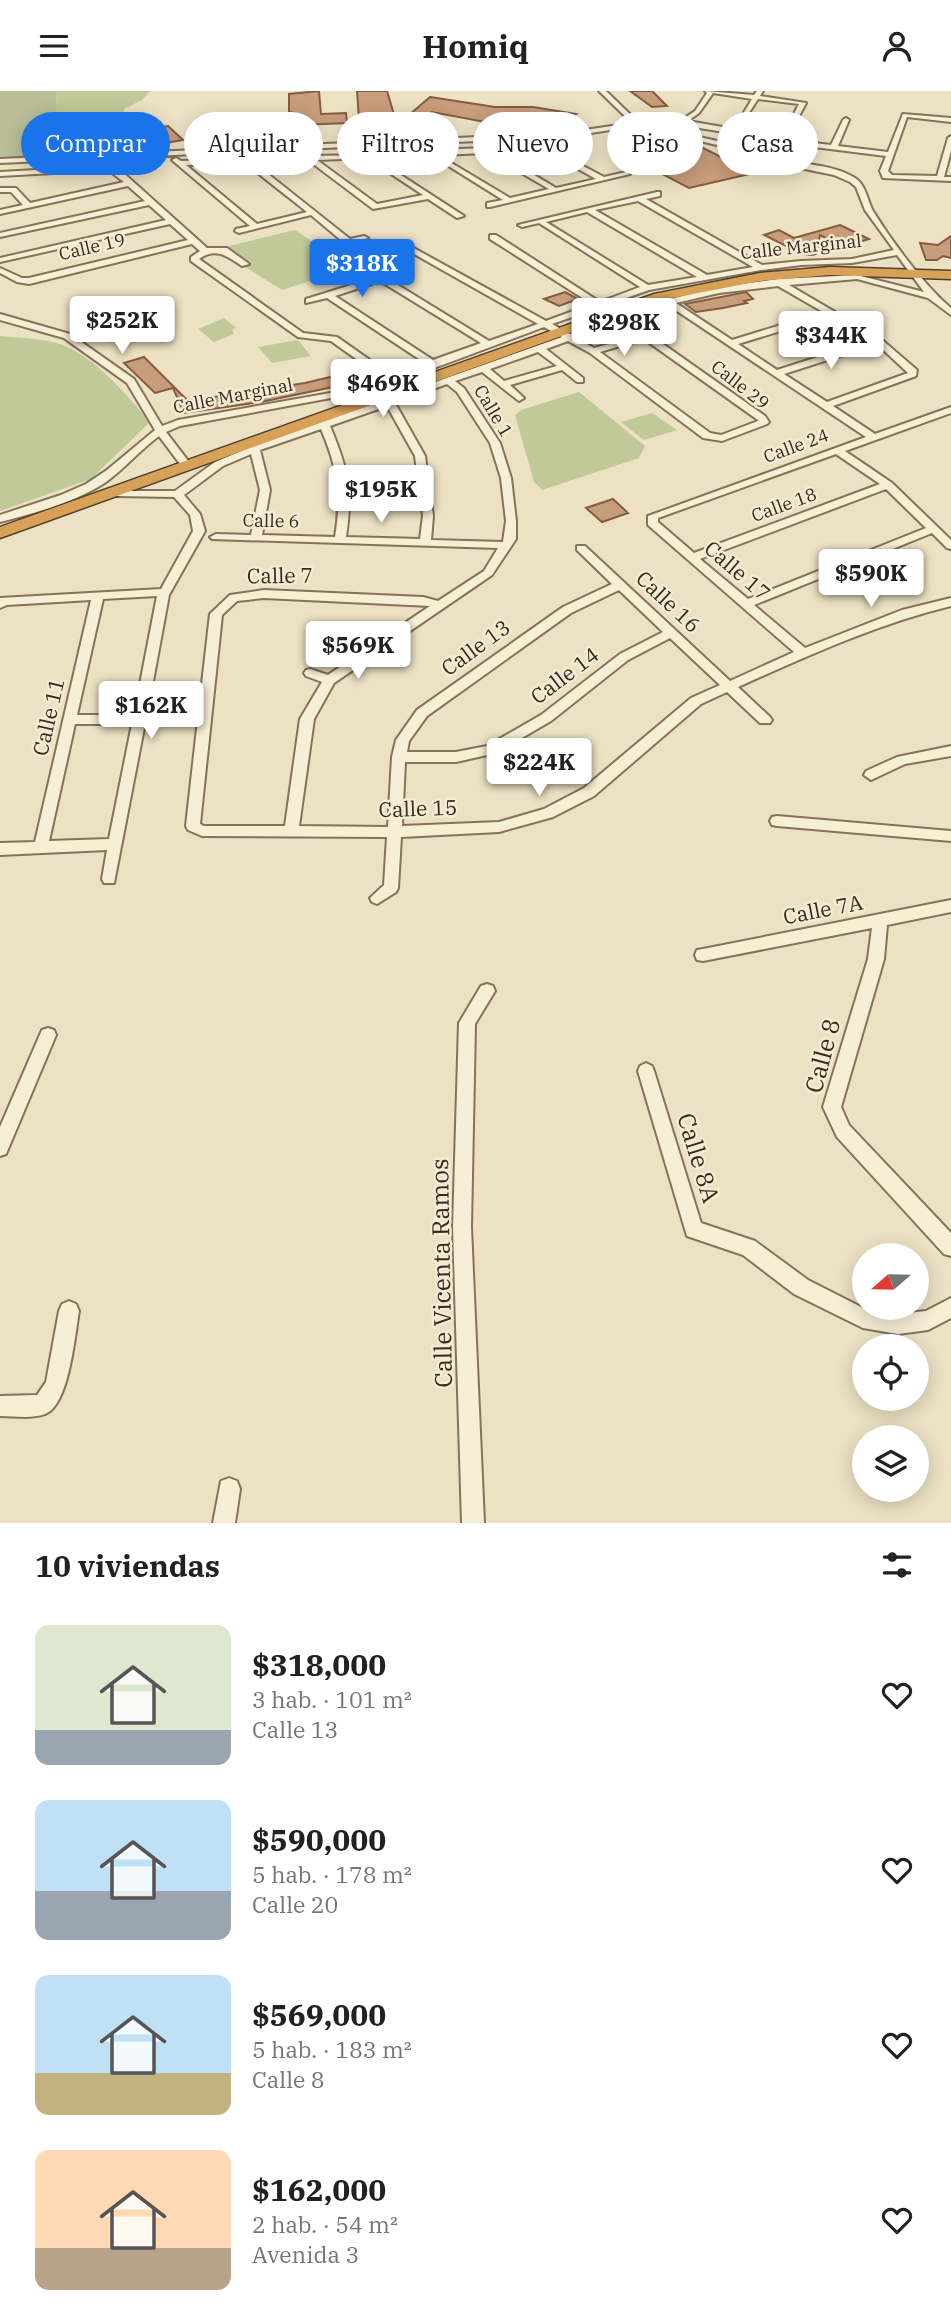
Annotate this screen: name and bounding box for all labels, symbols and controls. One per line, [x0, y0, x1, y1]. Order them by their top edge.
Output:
text: Homiq [422, 25, 529, 67]
icon: menu [35, 27, 73, 65]
icon: person [878, 27, 916, 65]
chip: Comprar [21, 112, 170, 175]
chip: Alquilar [184, 112, 323, 175]
chip: Filtros [337, 112, 459, 175]
chip: Nuevo [473, 112, 593, 175]
chip: Piso [607, 112, 703, 175]
chip: Casa [717, 112, 818, 175]
street label: Calle 19 [56, 228, 127, 265]
street label: Calle Marginal [739, 229, 863, 264]
pin: $318K [313, 239, 411, 299]
text: $318K [326, 247, 398, 277]
pin: $252K [73, 296, 171, 356]
pin: $298K [575, 299, 673, 358]
text: $252K [86, 304, 158, 334]
text: $298K [588, 306, 660, 336]
pin: $344K [782, 311, 880, 371]
text: $344K [795, 319, 867, 349]
street label: Calle 29 [707, 355, 774, 414]
pin: $469K [334, 359, 432, 419]
text: $469K [347, 367, 419, 397]
street label: Calle Marginal [171, 373, 295, 418]
street label: Calle 1 [469, 380, 518, 441]
street label: Calle 24 [760, 423, 832, 468]
pin: $195K [332, 465, 430, 525]
text: $195K [345, 473, 417, 503]
street label: Calle 18 [748, 482, 820, 527]
street label: Calle 6 [242, 509, 300, 532]
street label: Calle 17 [699, 534, 777, 607]
pin: $590K [822, 549, 920, 609]
text: $590K [835, 557, 907, 587]
street label: Calle 7 [247, 560, 313, 590]
street label: Calle 16 [630, 564, 707, 638]
street label: Calle 13 [435, 613, 516, 682]
pin: $569K [309, 621, 407, 681]
text: $569K [322, 629, 394, 659]
street label: Calle 14 [524, 640, 604, 710]
street label: Calle 11 [26, 675, 71, 758]
pin: $162K [102, 681, 200, 741]
text: $162K [115, 689, 187, 719]
pin: $224K [490, 739, 588, 798]
text: $224K [503, 746, 575, 776]
street label: Calle 15 [378, 793, 458, 823]
street label: Calle 7A [781, 887, 866, 930]
street label: Calle 8 [797, 1015, 847, 1096]
street label: Calle 8A [670, 1109, 728, 1207]
street label: Calle Vicenta Ramos [423, 1158, 459, 1388]
north arrow [852, 1243, 929, 1319]
map controls [852, 1243, 929, 1502]
button: locate [852, 1334, 929, 1411]
button: layers [852, 1425, 929, 1502]
text: 10 viviendas [35, 1546, 220, 1585]
icon: filters [878, 1546, 916, 1584]
text: $318,000 [252, 1645, 386, 1684]
icon: home [91, 1653, 175, 1737]
icon: heart [878, 1676, 916, 1714]
text: 3 hab. · 101 m² [252, 1684, 412, 1714]
text: Calle 13 [252, 1714, 338, 1744]
text: $590,000 [252, 1820, 386, 1859]
icon: home [91, 1828, 175, 1912]
icon: heart [878, 1851, 916, 1889]
text: 5 hab. · 178 m² [252, 1859, 412, 1889]
text: Calle 20 [252, 1889, 338, 1919]
text: $569,000 [252, 1995, 386, 2034]
icon: home [91, 2003, 175, 2087]
icon: heart [878, 2026, 916, 2064]
text: 5 hab. · 183 m² [252, 2034, 412, 2064]
text: Calle 8 [252, 2064, 325, 2094]
text: $162,000 [252, 2170, 386, 2209]
icon: home [91, 2178, 175, 2262]
icon: heart [878, 2201, 916, 2239]
text: 2 hab. · 54 m² [252, 2209, 398, 2239]
text: Avenida 3 [252, 2239, 359, 2269]

